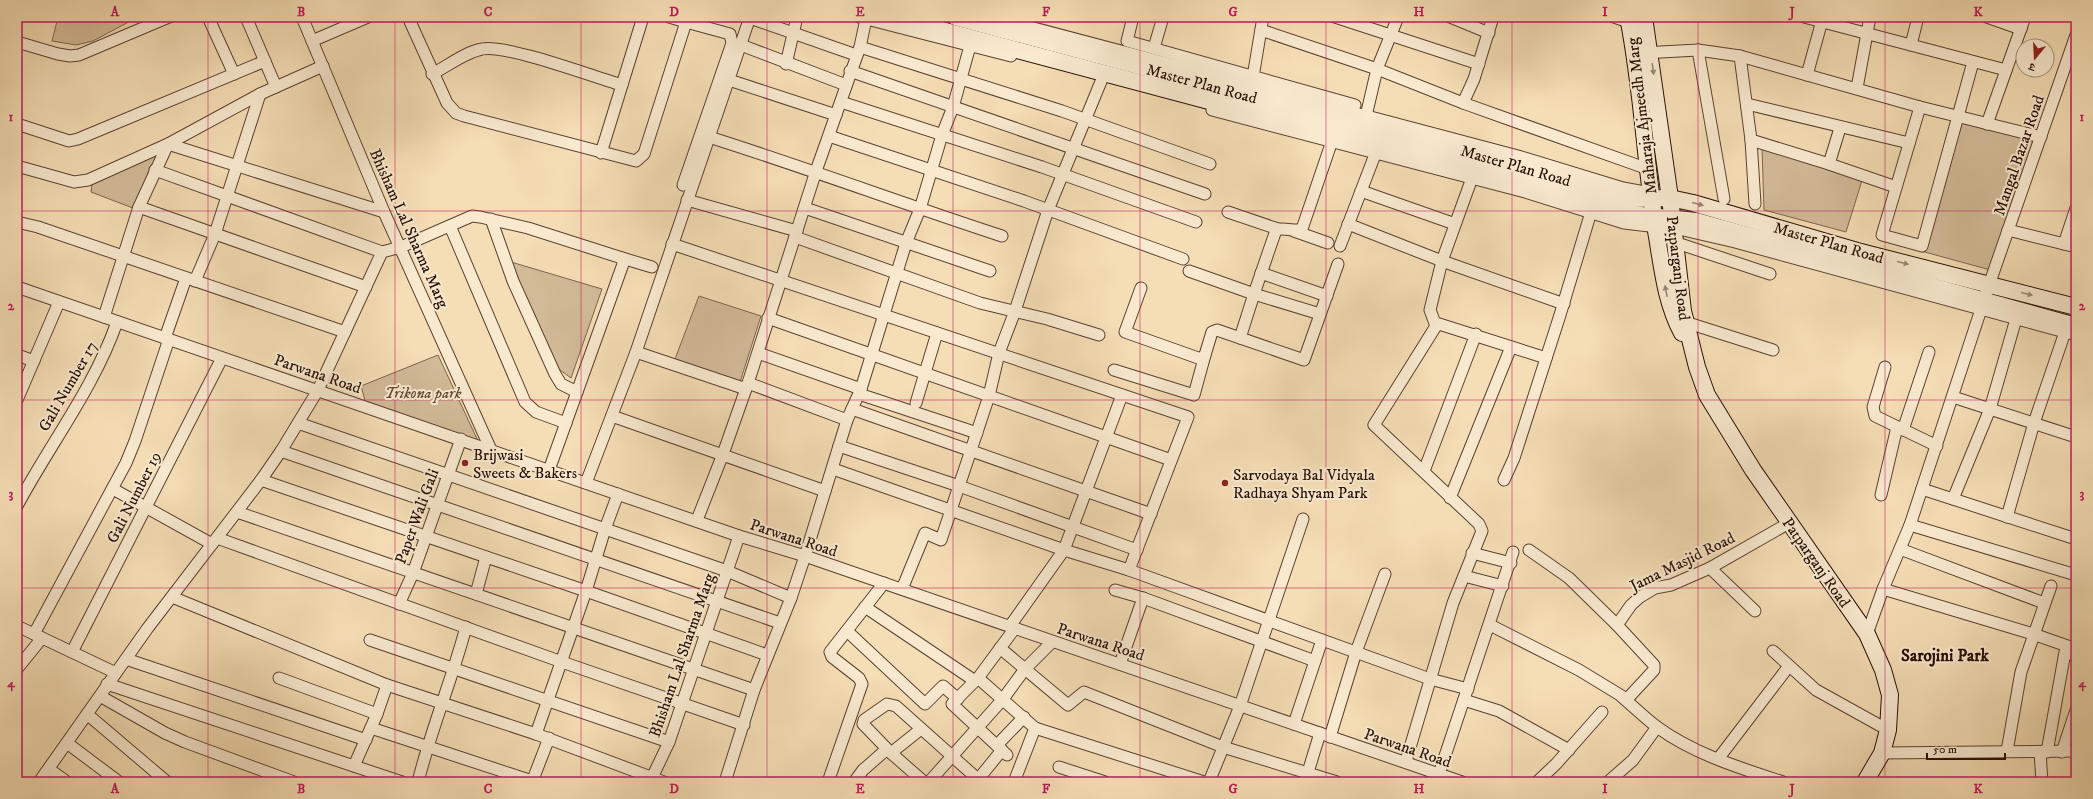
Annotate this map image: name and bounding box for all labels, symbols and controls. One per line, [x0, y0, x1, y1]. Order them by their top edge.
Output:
text: A [110, 4, 120, 20]
text: B [297, 4, 305, 20]
text: C [484, 4, 493, 20]
text: D [669, 4, 679, 20]
text: E [855, 4, 865, 20]
text: F [1042, 4, 1051, 20]
text: G [1228, 4, 1238, 20]
text: H [1414, 4, 1425, 20]
text: I [1602, 4, 1608, 20]
text: J [1787, 4, 1795, 21]
text: K [1973, 4, 1983, 20]
street label: Maharaja Ajmeedh Marg [1622, 36, 1662, 195]
north arrow [2015, 38, 2055, 78]
text: उ [2026, 59, 2038, 74]
street label: Master Plan Road [1144, 60, 1259, 108]
one-way arrow [1650, 63, 1656, 75]
street label: Mangal Bazar Road [1989, 93, 2049, 218]
text: 1 [9, 109, 14, 125]
text: 1 [2080, 109, 2085, 125]
street label: Master Plan Road [1458, 141, 1573, 191]
street label: Bhisham Lal Sharma Marg [365, 146, 453, 311]
one-way arrow [1691, 202, 1704, 208]
street label: Patparganj Road [1662, 215, 1694, 322]
street label: Master Plan Road [1771, 218, 1886, 268]
one-way arrow [1897, 260, 1910, 266]
one-way arrow [1663, 285, 1669, 297]
one-way arrow [2021, 292, 2033, 298]
text: 2 [8, 298, 15, 314]
text: 2 [2079, 298, 2086, 314]
street label: Gali Number 17 [34, 338, 102, 435]
street label: Parwana Road [271, 350, 364, 398]
park label: Trikona park [385, 383, 462, 403]
place label: Brijwasi Sweets & Bakers [473, 445, 577, 483]
street label: Gali Number 19 [102, 448, 166, 547]
marker: Brijwasi Sweets & Bakers [460, 458, 470, 468]
place label: Sarvodaya Bal Vidyala Radhaya Shyam Park [1233, 465, 1375, 503]
street label: Paper Wali Gali [390, 466, 443, 567]
marker: Sarvodaya Bal Vidyala Radhaya Shyam Park [1220, 478, 1230, 488]
text: 3 [9, 486, 14, 502]
text: 3 [2080, 486, 2085, 502]
street label: Parwana Road [747, 514, 840, 562]
street label: Patparganj Road [1778, 514, 1855, 611]
street label: Jama Masjid Road [1625, 528, 1738, 597]
street label: Bhisham Lal Sharma Marg [644, 571, 719, 740]
street label: Parwana Road [1054, 618, 1147, 666]
district label: Sarojini Park [1901, 645, 1989, 667]
text: 4 [6, 675, 15, 692]
text: 4 [2077, 675, 2086, 692]
street label: Parwana Road [1361, 724, 1454, 772]
scale bar [1927, 735, 2005, 761]
text: 50 m [1933, 742, 1957, 757]
text: A [110, 781, 120, 797]
text: B [297, 781, 305, 797]
text: C [484, 781, 493, 797]
text: D [669, 781, 679, 797]
text: E [855, 781, 865, 797]
text: F [1042, 781, 1051, 797]
text: G [1228, 781, 1238, 797]
text: H [1414, 781, 1425, 797]
text: I [1602, 781, 1608, 797]
text: J [1787, 781, 1795, 798]
text: K [1973, 781, 1983, 797]

